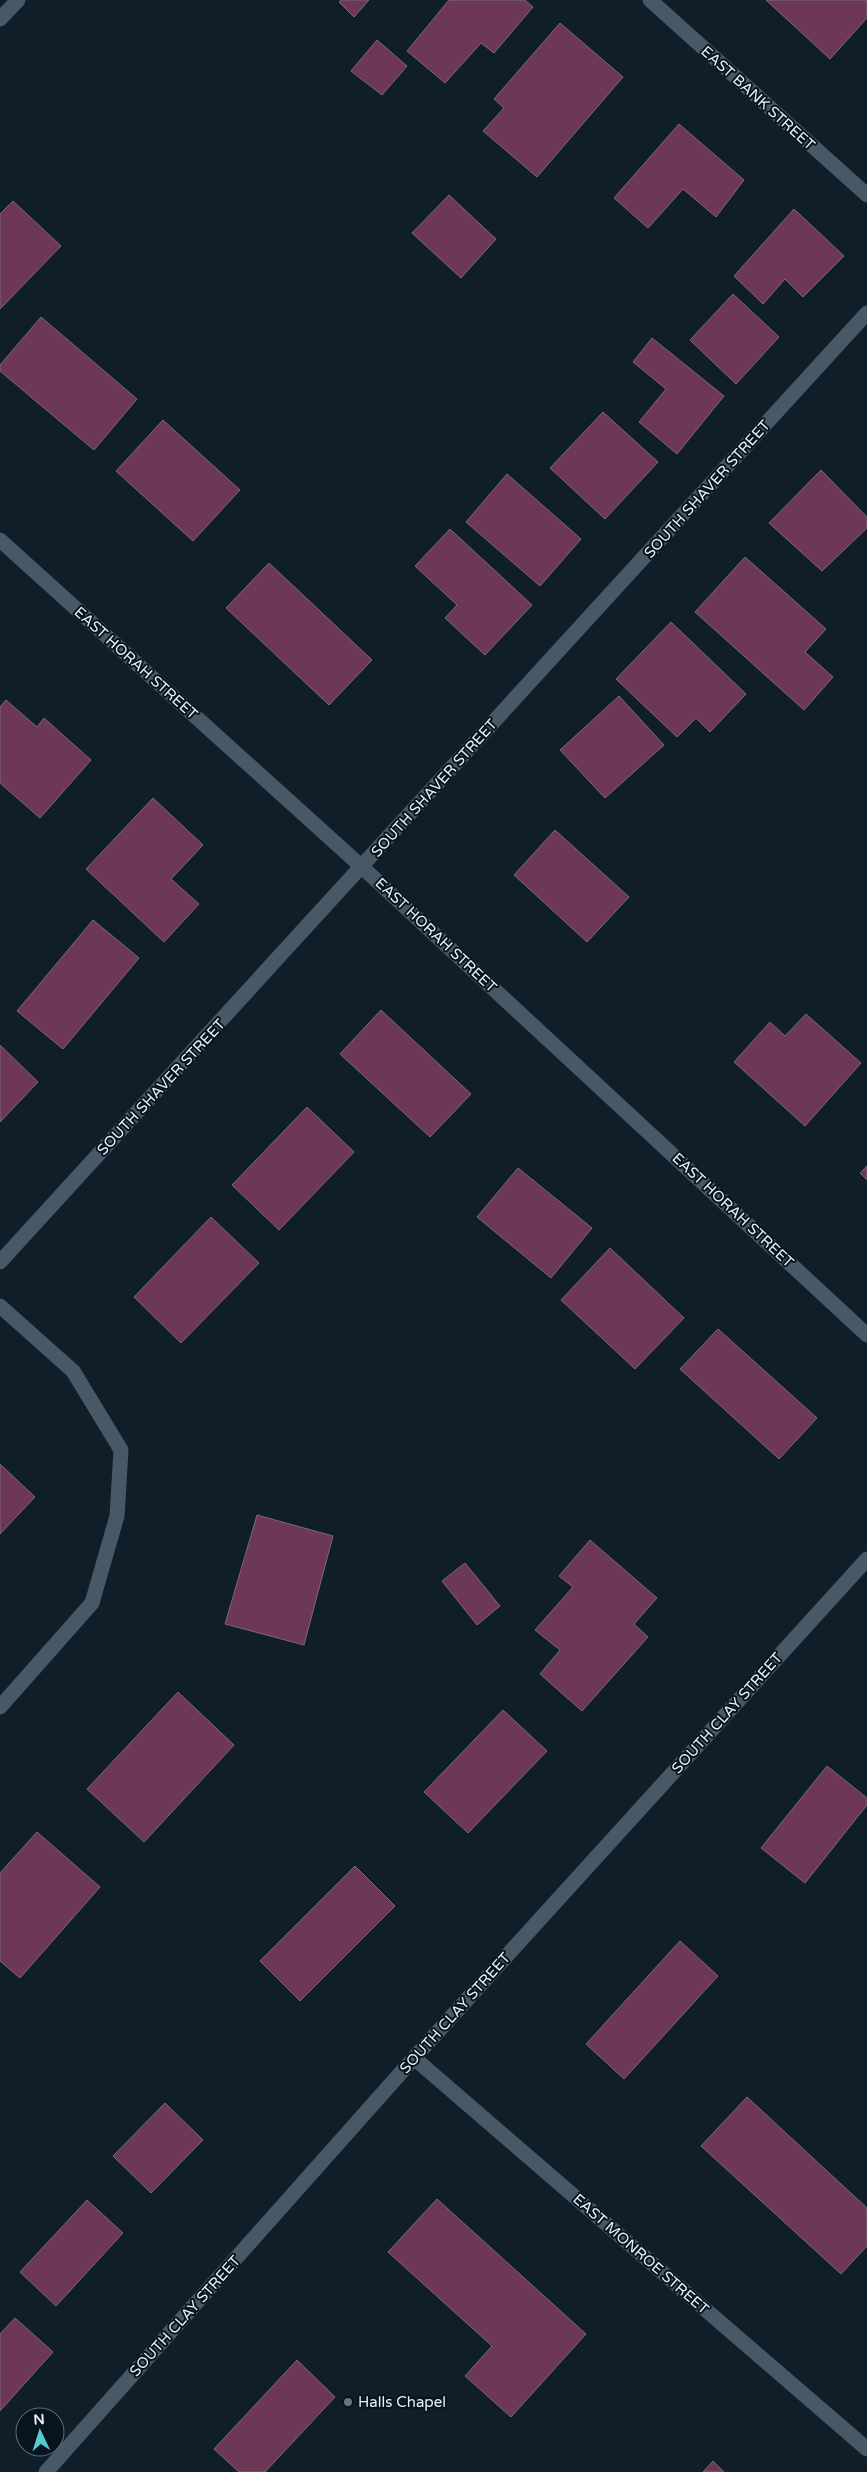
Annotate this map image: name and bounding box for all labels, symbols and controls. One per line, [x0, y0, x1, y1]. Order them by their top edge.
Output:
street label: EAST BANK STREET [697, 42, 819, 154]
street label: SOUTH SHAVER STREET [640, 416, 774, 562]
street label: EAST HORAH STREET [71, 603, 201, 723]
street label: SOUTH SHAVER STREET [367, 715, 501, 861]
street label: EAST HORAH STREET [371, 874, 501, 996]
street label: SOUTH SHAVER STREET [93, 1015, 229, 1159]
street label: EAST HORAH STREET [668, 1149, 798, 1271]
street label: SOUTH CLAY STREET [668, 1649, 786, 1777]
street label: SOUTH CLAY STREET [396, 1949, 514, 2077]
street label: EAST MONROE STREET [569, 2190, 713, 2318]
street label: SOUTH CLAY STREET [126, 2252, 244, 2380]
place label: Halls Chapel [358, 2393, 446, 2411]
marker: Halls Chapel [342, 2396, 354, 2408]
north arrow [15, 2407, 65, 2457]
text: N [33, 2411, 45, 2428]

